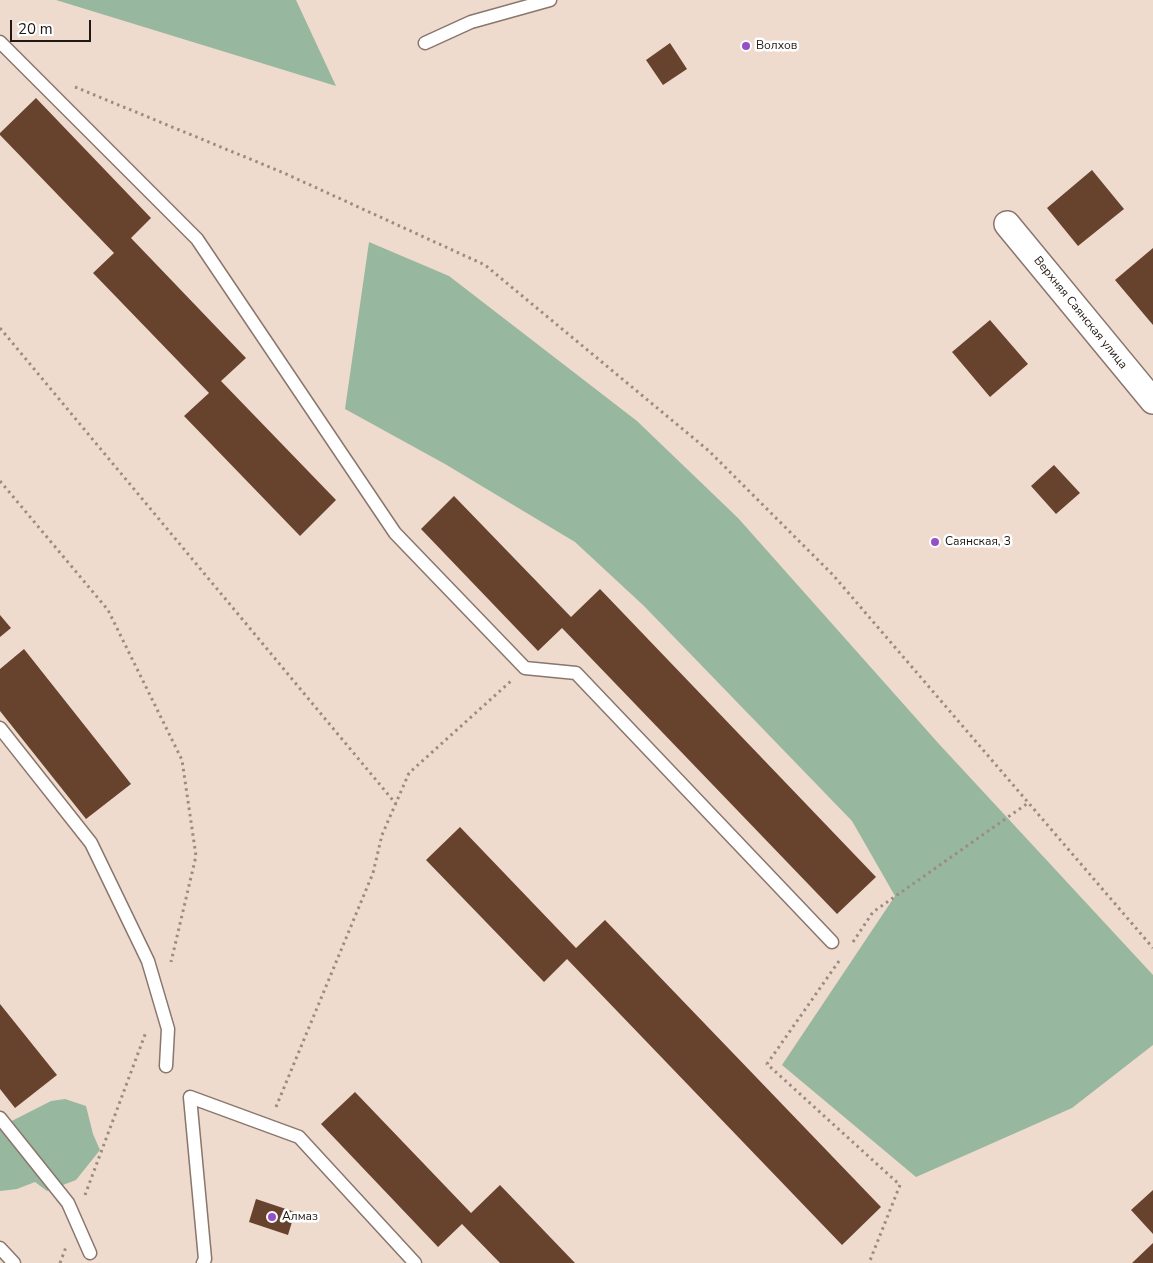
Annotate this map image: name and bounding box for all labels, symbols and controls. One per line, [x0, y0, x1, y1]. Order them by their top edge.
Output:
scale bar [12, 10, 94, 42]
text: 20 m [18, 19, 53, 39]
place label: Волхов [756, 39, 797, 53]
marker: Волхов [740, 40, 752, 52]
street label: Верхняя Саянская улица [1030, 254, 1130, 372]
place label: Саянская, 3 [945, 535, 1011, 549]
marker: Саянская, 3 [929, 536, 941, 548]
place label: Алмаз [282, 1210, 318, 1224]
marker: Алмаз [266, 1211, 278, 1223]

